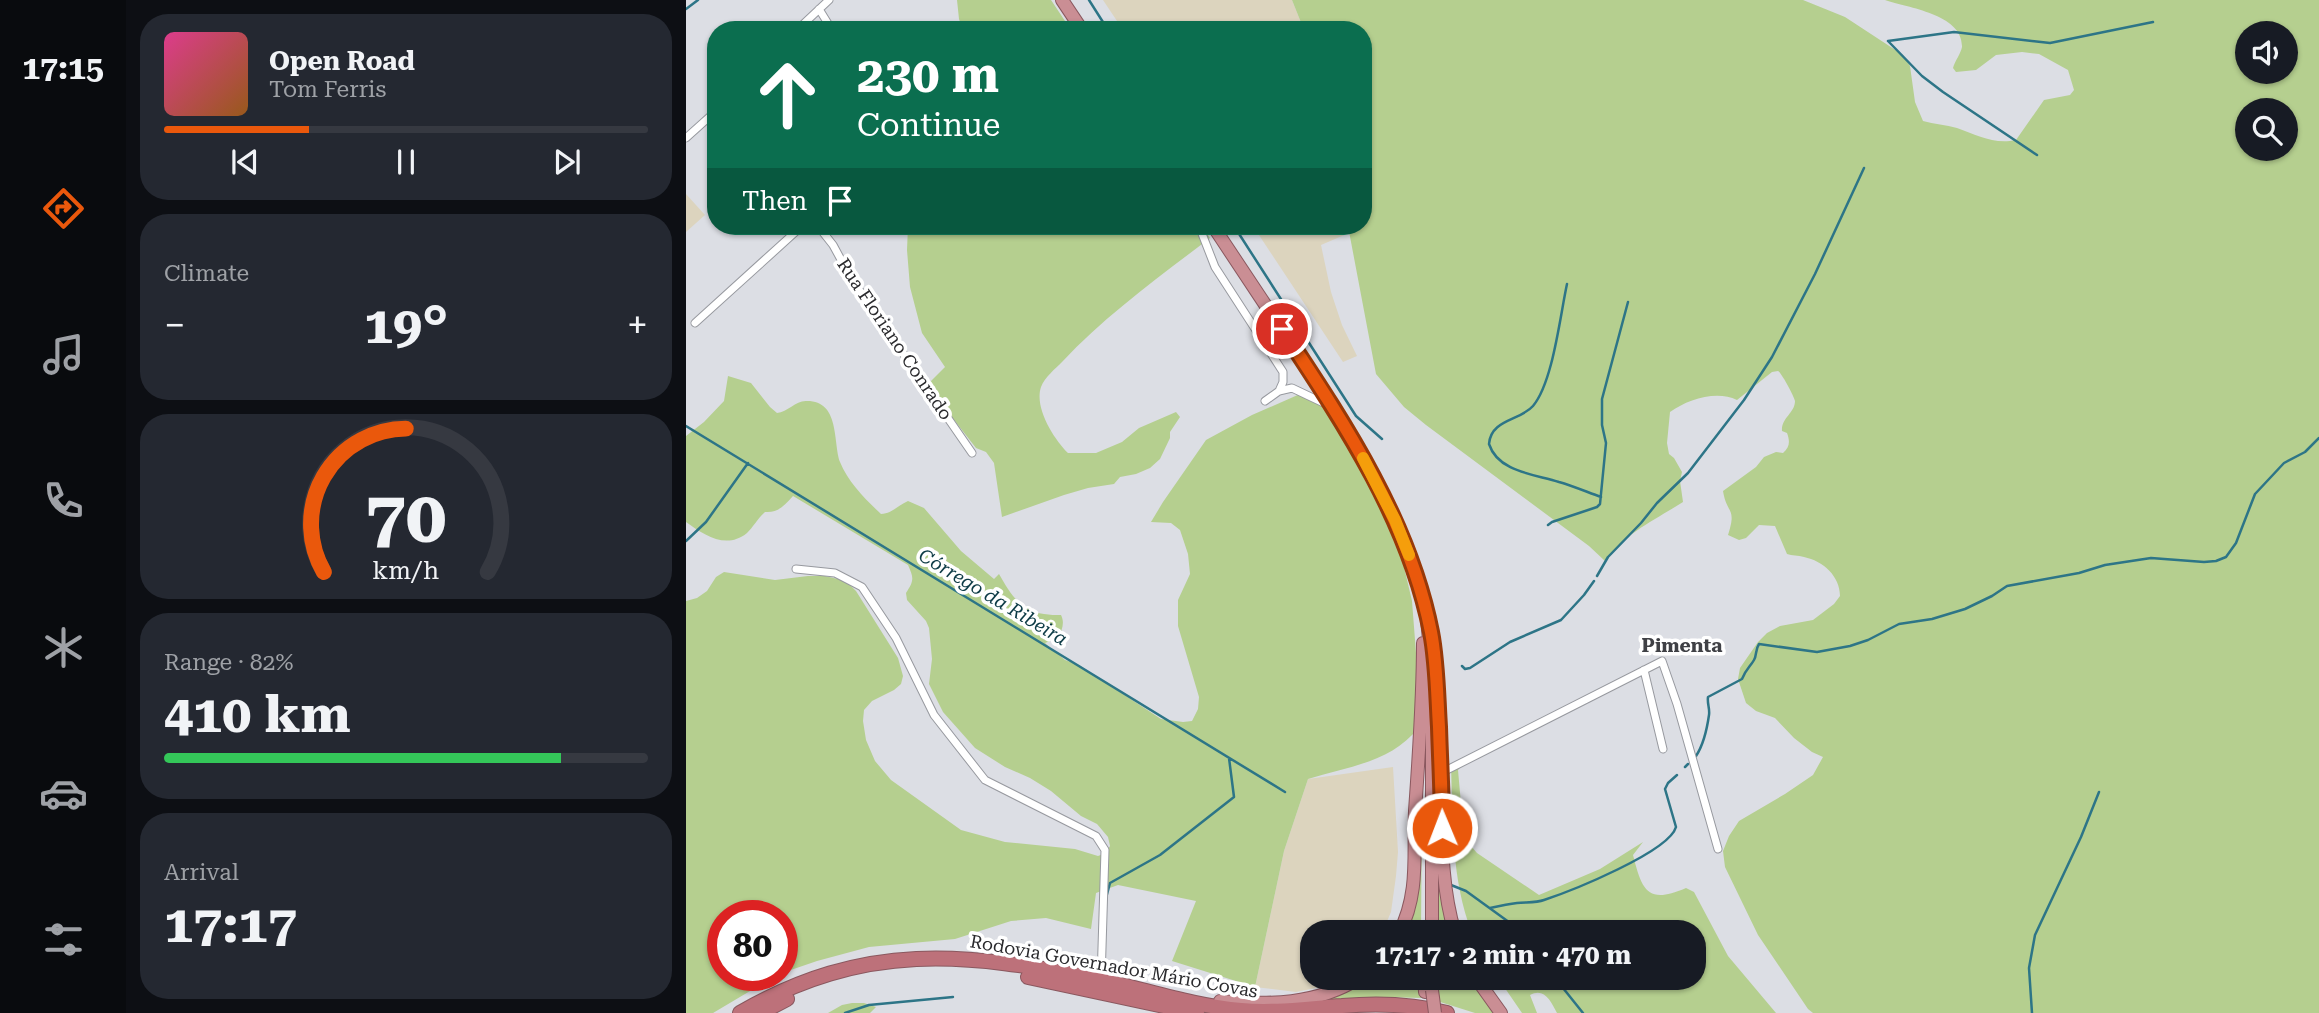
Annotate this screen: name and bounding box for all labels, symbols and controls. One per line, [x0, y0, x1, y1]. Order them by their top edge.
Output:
map controls [2235, 21, 2298, 161]
button: sound [2235, 21, 2298, 84]
text: Open Road [269, 46, 415, 76]
text: 230 m [857, 47, 999, 104]
text: 17:15 [22, 49, 104, 87]
icon: ahead [742, 49, 833, 140]
text: Tom Ferris [269, 76, 386, 103]
button: search [2235, 98, 2298, 161]
text: Continue [857, 106, 1000, 144]
icon: previous [226, 143, 264, 181]
icon: pause [387, 143, 425, 181]
icon: next [548, 143, 586, 181]
icon: arrive [821, 182, 859, 220]
icon: directions [39, 184, 88, 233]
text: Then [742, 186, 807, 216]
street label: Rua Floriano Conrado [833, 254, 957, 424]
text: Climate [164, 260, 249, 287]
text: 19° [364, 295, 448, 356]
pin [1252, 299, 1312, 359]
text: − [164, 303, 185, 347]
text: + [627, 303, 648, 347]
icon: arrive [1263, 310, 1301, 348]
icon: music [39, 330, 88, 379]
icon: phone [39, 476, 88, 525]
text: 70 [365, 476, 447, 561]
water label: Córrego da Ribeira [914, 544, 1072, 650]
text: km/h [373, 556, 439, 585]
icon: climate [39, 623, 88, 672]
district label: Pimenta [1642, 634, 1722, 657]
text: Range · 82% [164, 649, 293, 676]
text: 410 km [164, 684, 351, 745]
icon: car [39, 769, 88, 818]
position arrow [1405, 791, 1479, 865]
text: Arrival [164, 859, 239, 886]
text: 17:17 [164, 894, 297, 955]
speed limit sign: 80 [707, 900, 798, 991]
icon: filters [39, 915, 88, 964]
street label: Rodovia Governador Mário Covas [969, 930, 1259, 1002]
text: 17:17 · 2 min · 470 m [1375, 940, 1631, 970]

